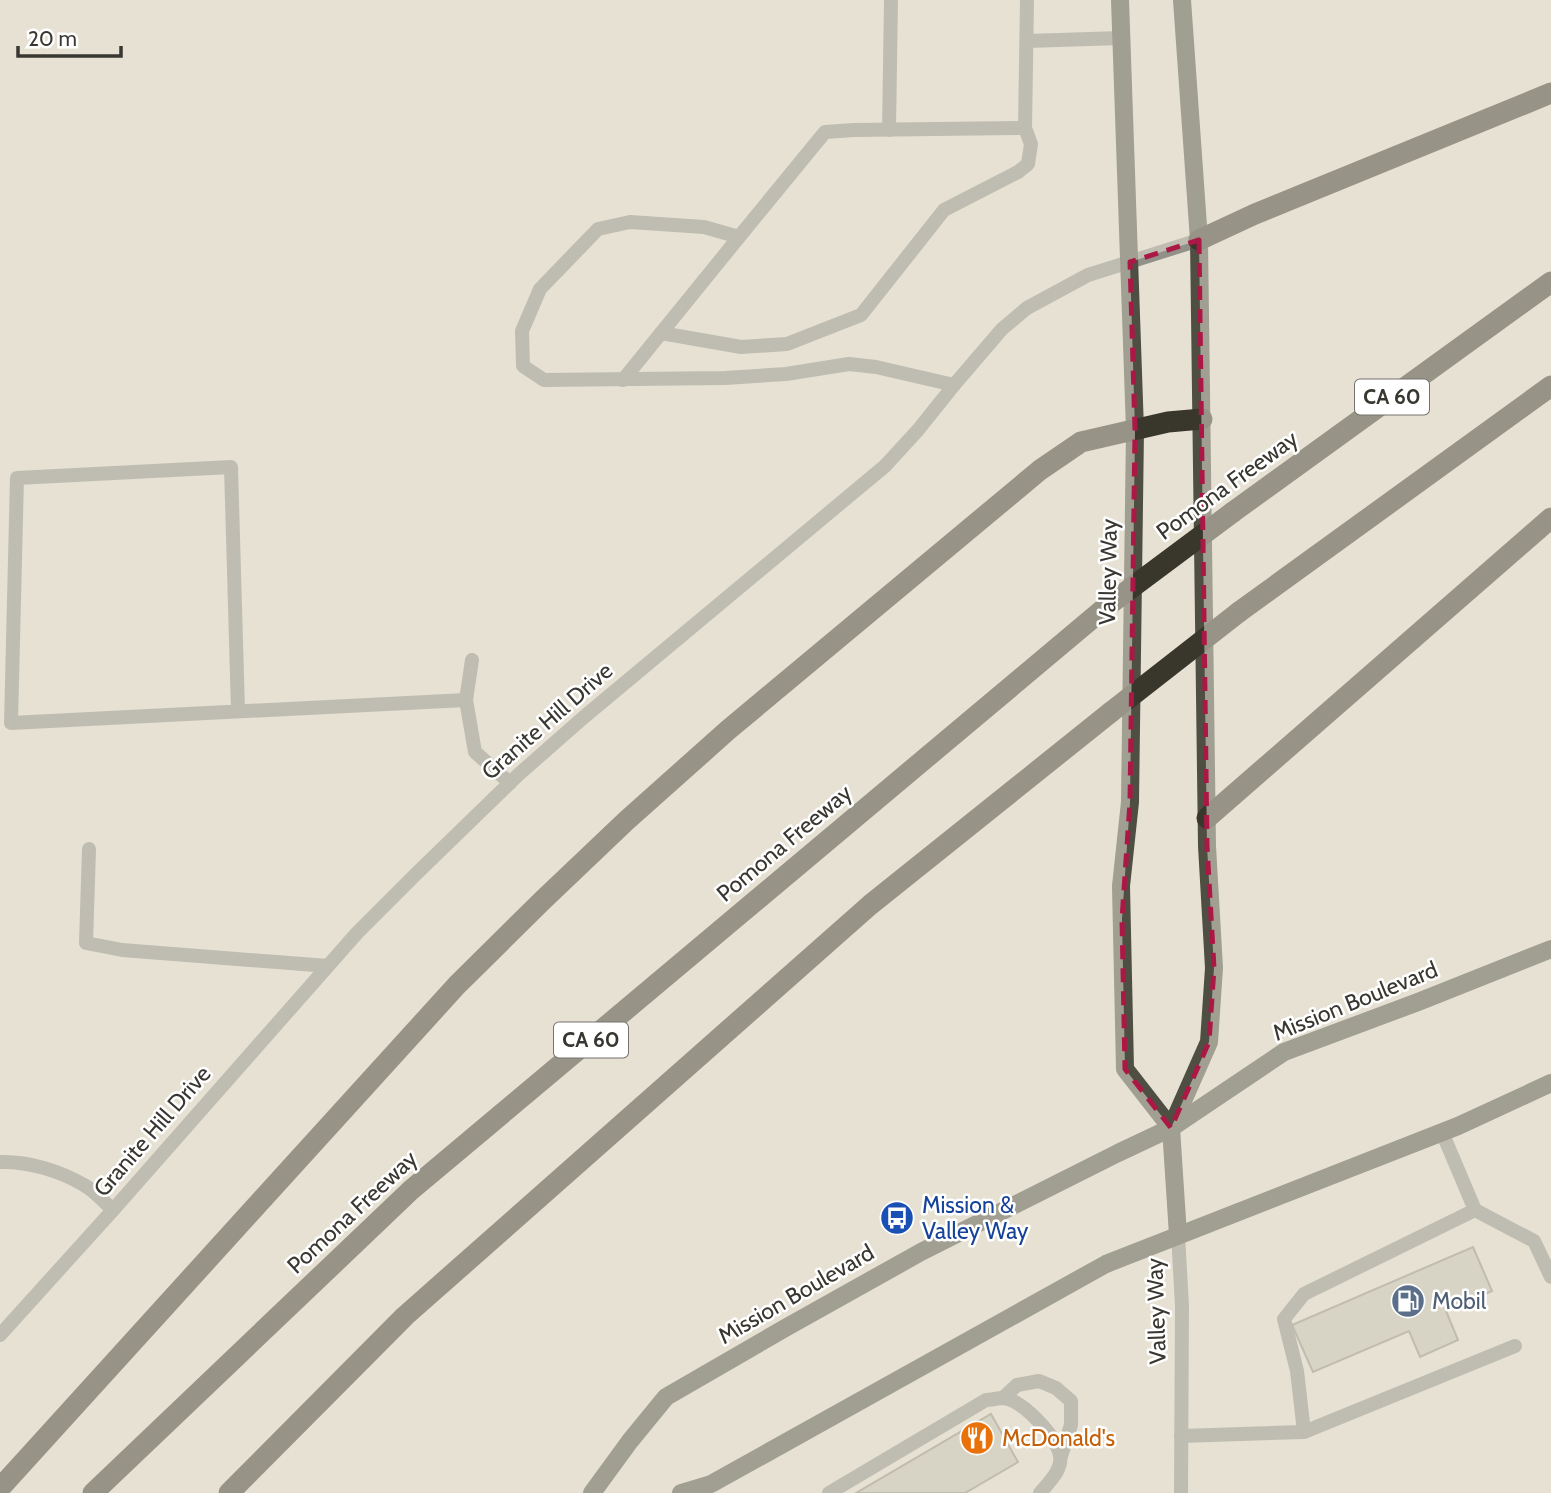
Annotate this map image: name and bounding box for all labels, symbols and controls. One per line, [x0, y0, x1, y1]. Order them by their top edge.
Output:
scale bar [18, 14, 121, 58]
text: 20 m [28, 26, 77, 51]
road number: CA 60 [1355, 380, 1429, 414]
street label: Pomona Freeway [1151, 424, 1303, 546]
street label: Valley Way [1093, 518, 1123, 625]
street label: Granite Hill Drive [476, 656, 618, 785]
street label: Pomona Freeway [711, 778, 858, 908]
street label: Mission Boulevard [1268, 955, 1442, 1047]
road number: CA 60 [554, 1023, 628, 1058]
street label: Granite Hill Drive [88, 1060, 217, 1202]
street label: Pomona Freeway [281, 1144, 423, 1279]
place label: Mission & Valley Way [922, 1191, 1029, 1245]
bus stop icon: Mission & Valley Way [878, 1199, 916, 1237]
street label: Mission Boulevard [713, 1238, 879, 1350]
street label: Valley Way [1140, 1257, 1172, 1365]
fuel station icon: Mobil [1389, 1282, 1427, 1320]
place label: Mobil [1432, 1287, 1487, 1315]
restaurant icon: McDonald's [958, 1419, 996, 1457]
place label: McDonald's [1002, 1424, 1115, 1452]

